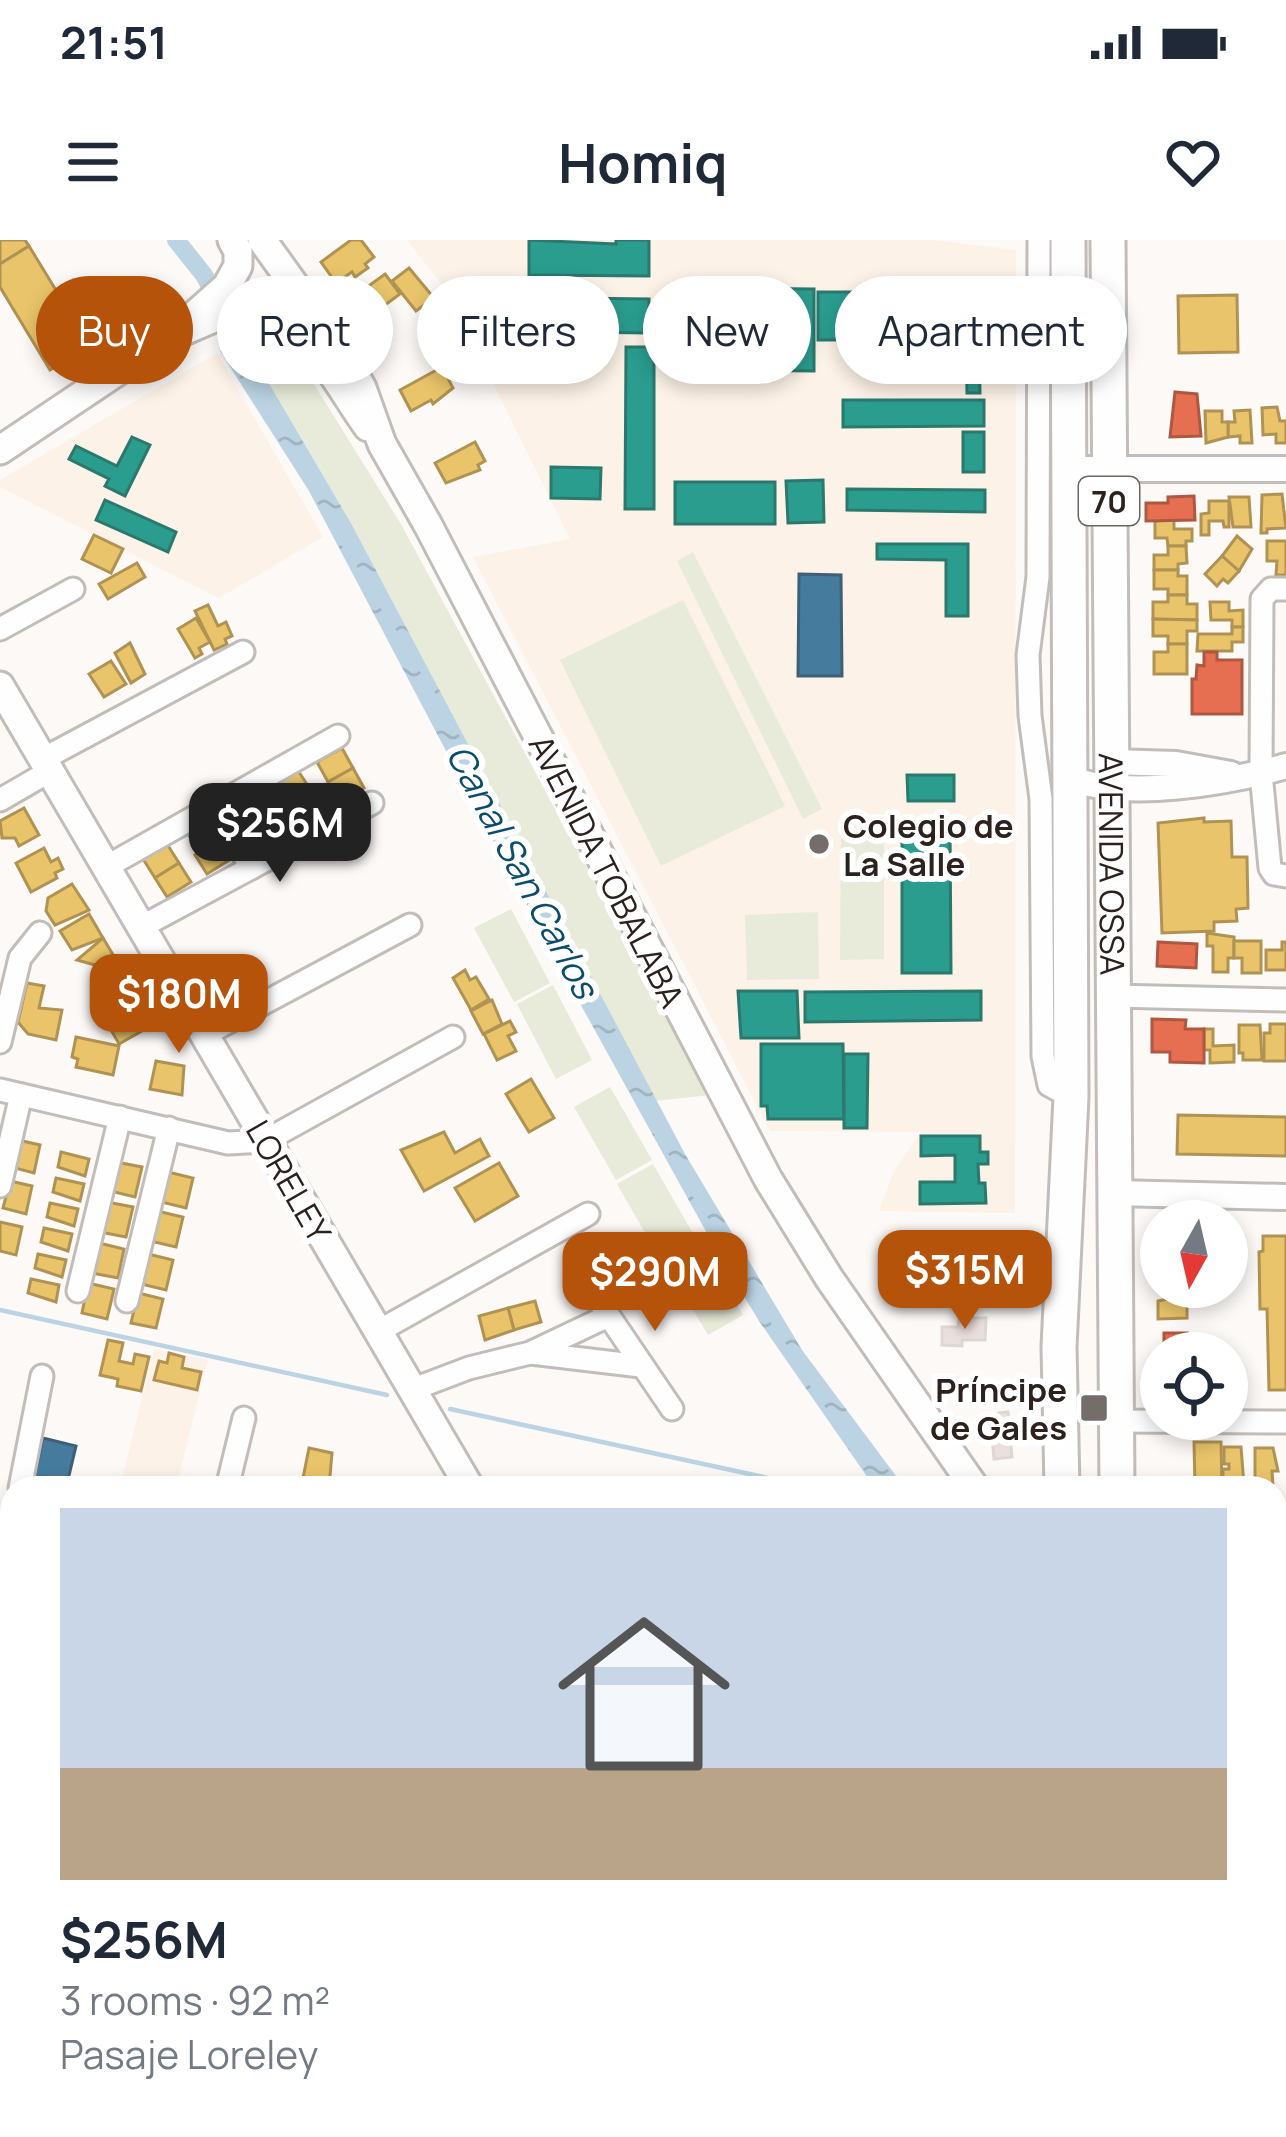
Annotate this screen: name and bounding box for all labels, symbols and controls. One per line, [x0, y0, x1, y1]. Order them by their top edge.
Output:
text: 21:51 [60, 11, 168, 73]
text: Homiq [558, 125, 728, 199]
icon: menu [60, 129, 126, 195]
icon: heart [1160, 129, 1226, 195]
chip: Buy [36, 276, 193, 384]
chip: Rent [217, 276, 393, 384]
chip: Filters [417, 276, 619, 384]
chip: New [643, 276, 811, 384]
chip: Apartment [835, 276, 1127, 384]
road number: 70 [1079, 477, 1139, 525]
street label: AVENIDA TOBALABA [519, 727, 695, 1015]
water label: Canal San Carlos [435, 736, 612, 1009]
street label: AVENIDA OSSA [1089, 752, 1136, 976]
pin: $256M [196, 783, 364, 885]
text: $256M [216, 795, 344, 849]
place label: Colegio de La Salle [843, 803, 1014, 886]
marker: Colegio de La Salle [806, 831, 832, 857]
pin: $180M [95, 954, 263, 1056]
text: $180M [117, 966, 241, 1020]
street label: LORELEY [236, 1112, 342, 1251]
north arrow [1140, 1200, 1248, 1308]
map controls [1140, 1200, 1248, 1440]
pin: $315M [881, 1230, 1049, 1332]
pin: $290M [571, 1232, 739, 1334]
text: $315M [905, 1242, 1025, 1296]
text: $290M [590, 1244, 720, 1298]
button: locate [1140, 1332, 1248, 1440]
place label: Príncipe de Gales [930, 1367, 1067, 1450]
marker: Príncipe de Gales [1078, 1392, 1110, 1424]
icon: home [536, 1586, 752, 1802]
text: $256M [60, 1904, 228, 1973]
text: 3 rooms · 92 m² [60, 1973, 330, 2027]
text: Pasaje Loreley [60, 2027, 318, 2081]

